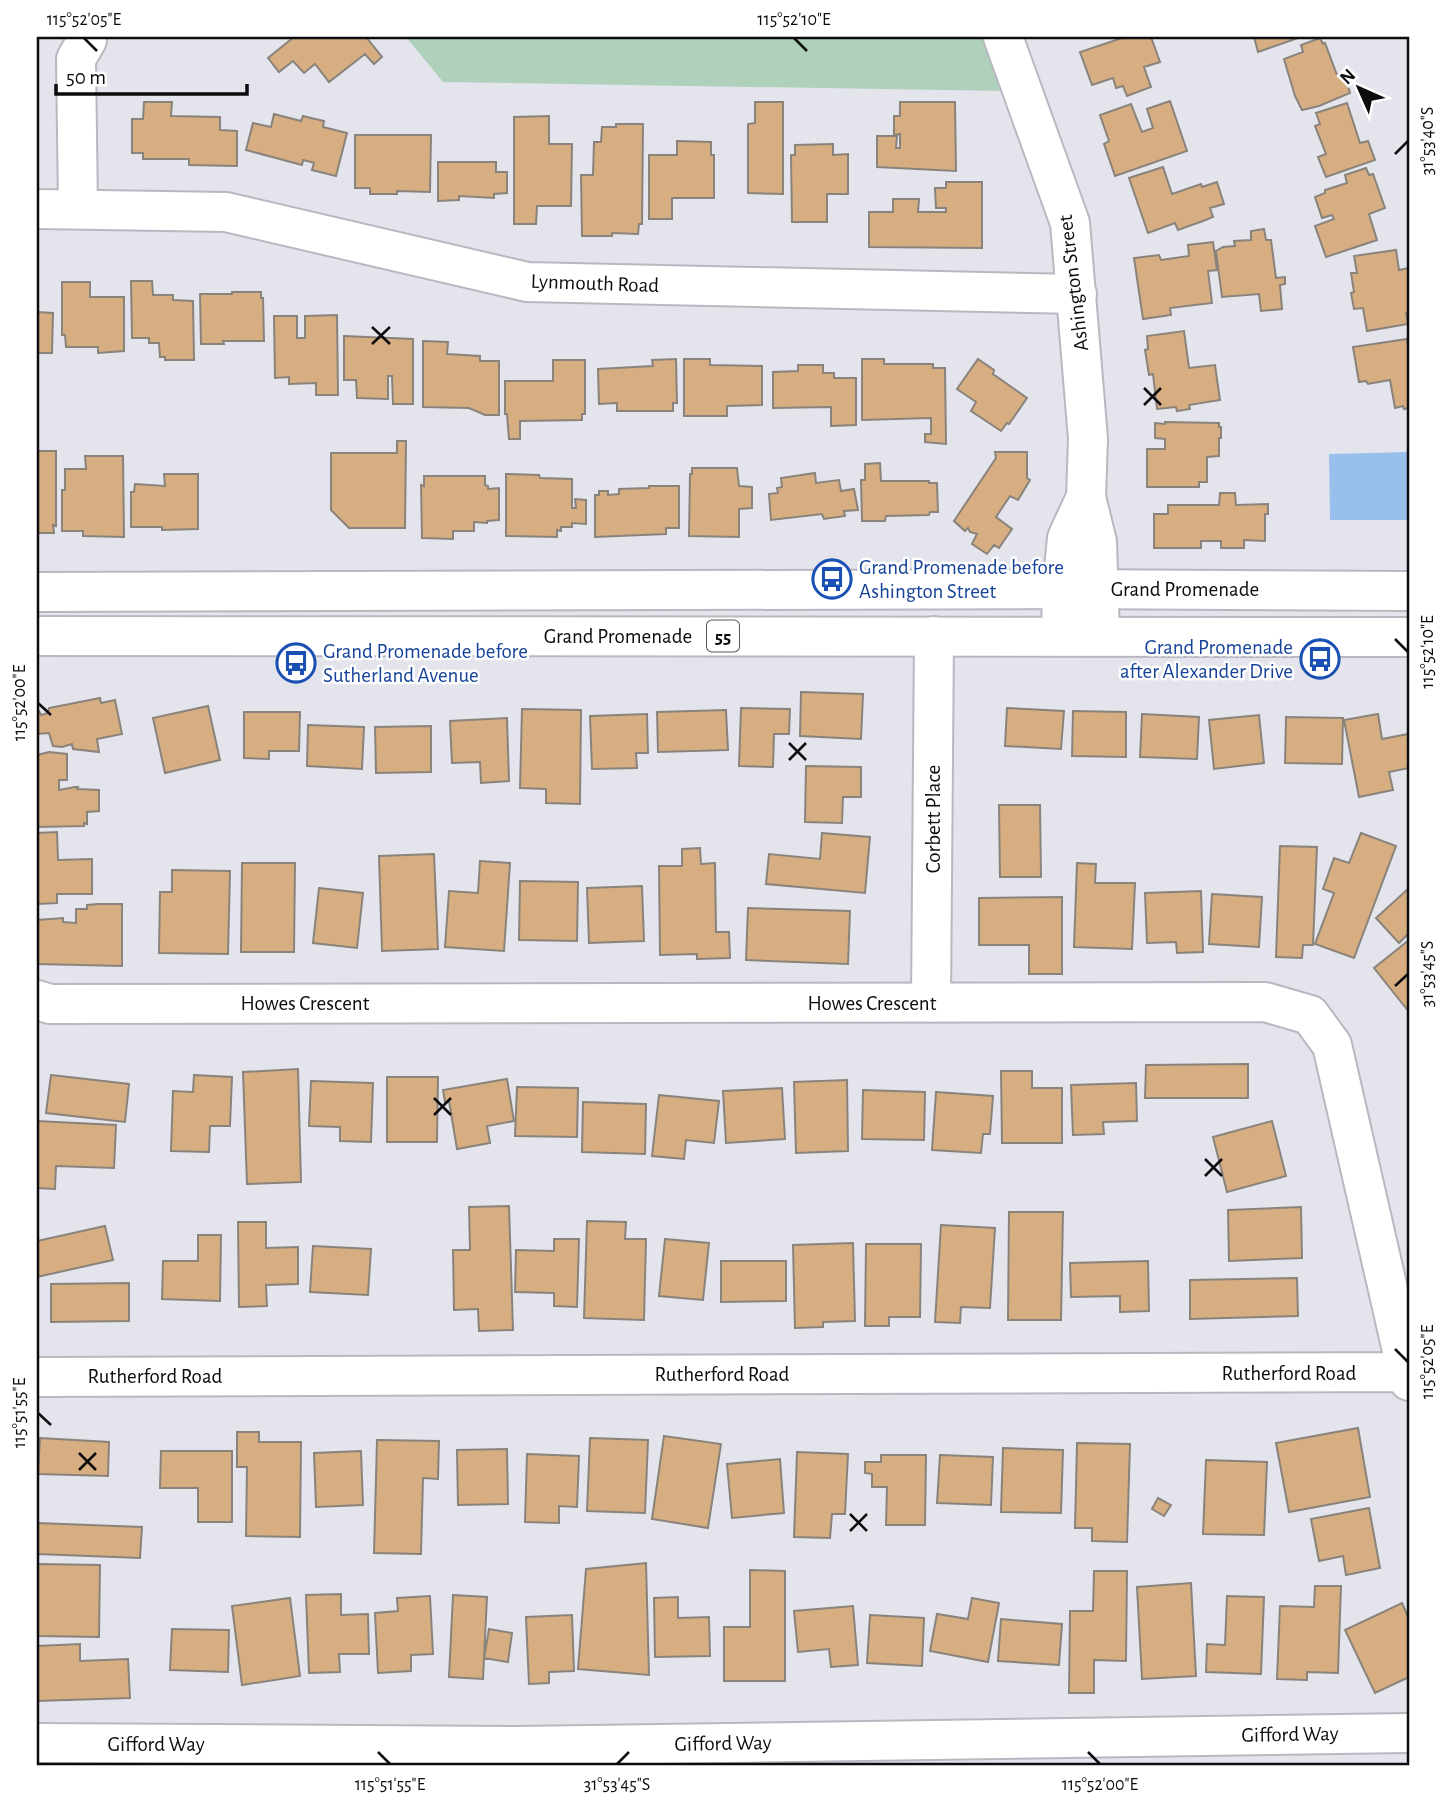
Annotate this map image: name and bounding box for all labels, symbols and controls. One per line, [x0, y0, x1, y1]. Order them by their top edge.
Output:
text: 115°52'05"E [47, 11, 122, 29]
text: 115°52'10"E [757, 11, 831, 29]
scale bar [56, 52, 247, 96]
north arrow [1324, 52, 1394, 122]
text: N [1337, 66, 1359, 88]
text: 50 m [66, 67, 106, 88]
text: 31°53'40"S [1419, 107, 1437, 175]
street label: Ashington Street [1055, 213, 1092, 352]
street label: Lynmouth Road [530, 271, 660, 296]
place label: Grand Promenade before Ashington Street [859, 557, 1064, 602]
bus stop icon: Grand Promenade before Ashington Street [811, 558, 853, 600]
street label: Grand Promenade [1111, 579, 1259, 600]
text: 115°52'10"E [1419, 615, 1437, 689]
road number: 55 [707, 621, 739, 652]
street label: Grand Promenade [544, 626, 692, 647]
place label: Grand Promenade after Alexander Drive [1120, 637, 1293, 682]
bus stop icon: Grand Promenade after Alexander Drive [1299, 638, 1341, 680]
place label: Grand Promenade before Sutherland Avenue [323, 641, 528, 686]
bus stop icon: Grand Promenade before Sutherland Avenue [275, 642, 317, 684]
text: 115°52'00"E [11, 664, 29, 741]
street label: Corbett Place [923, 765, 944, 873]
text: 31°53'45"S [1419, 941, 1437, 1007]
street label: Howes Crescent [241, 993, 370, 1014]
street label: Howes Crescent [808, 993, 937, 1014]
text: 115°52'05"E [1419, 1324, 1437, 1399]
street label: Rutherford Road [1222, 1363, 1357, 1384]
street label: Rutherford Road [655, 1364, 790, 1385]
street label: Rutherford Road [88, 1366, 223, 1387]
text: 115°51'55"E [11, 1377, 29, 1448]
street label: Gifford Way [1241, 1723, 1339, 1746]
street label: Gifford Way [674, 1732, 772, 1755]
street label: Gifford Way [107, 1734, 205, 1755]
text: 115°51'55"E [355, 1776, 426, 1794]
text: 31°53'45"S [584, 1776, 650, 1794]
text: 115°52'00"E [1062, 1776, 1139, 1794]

